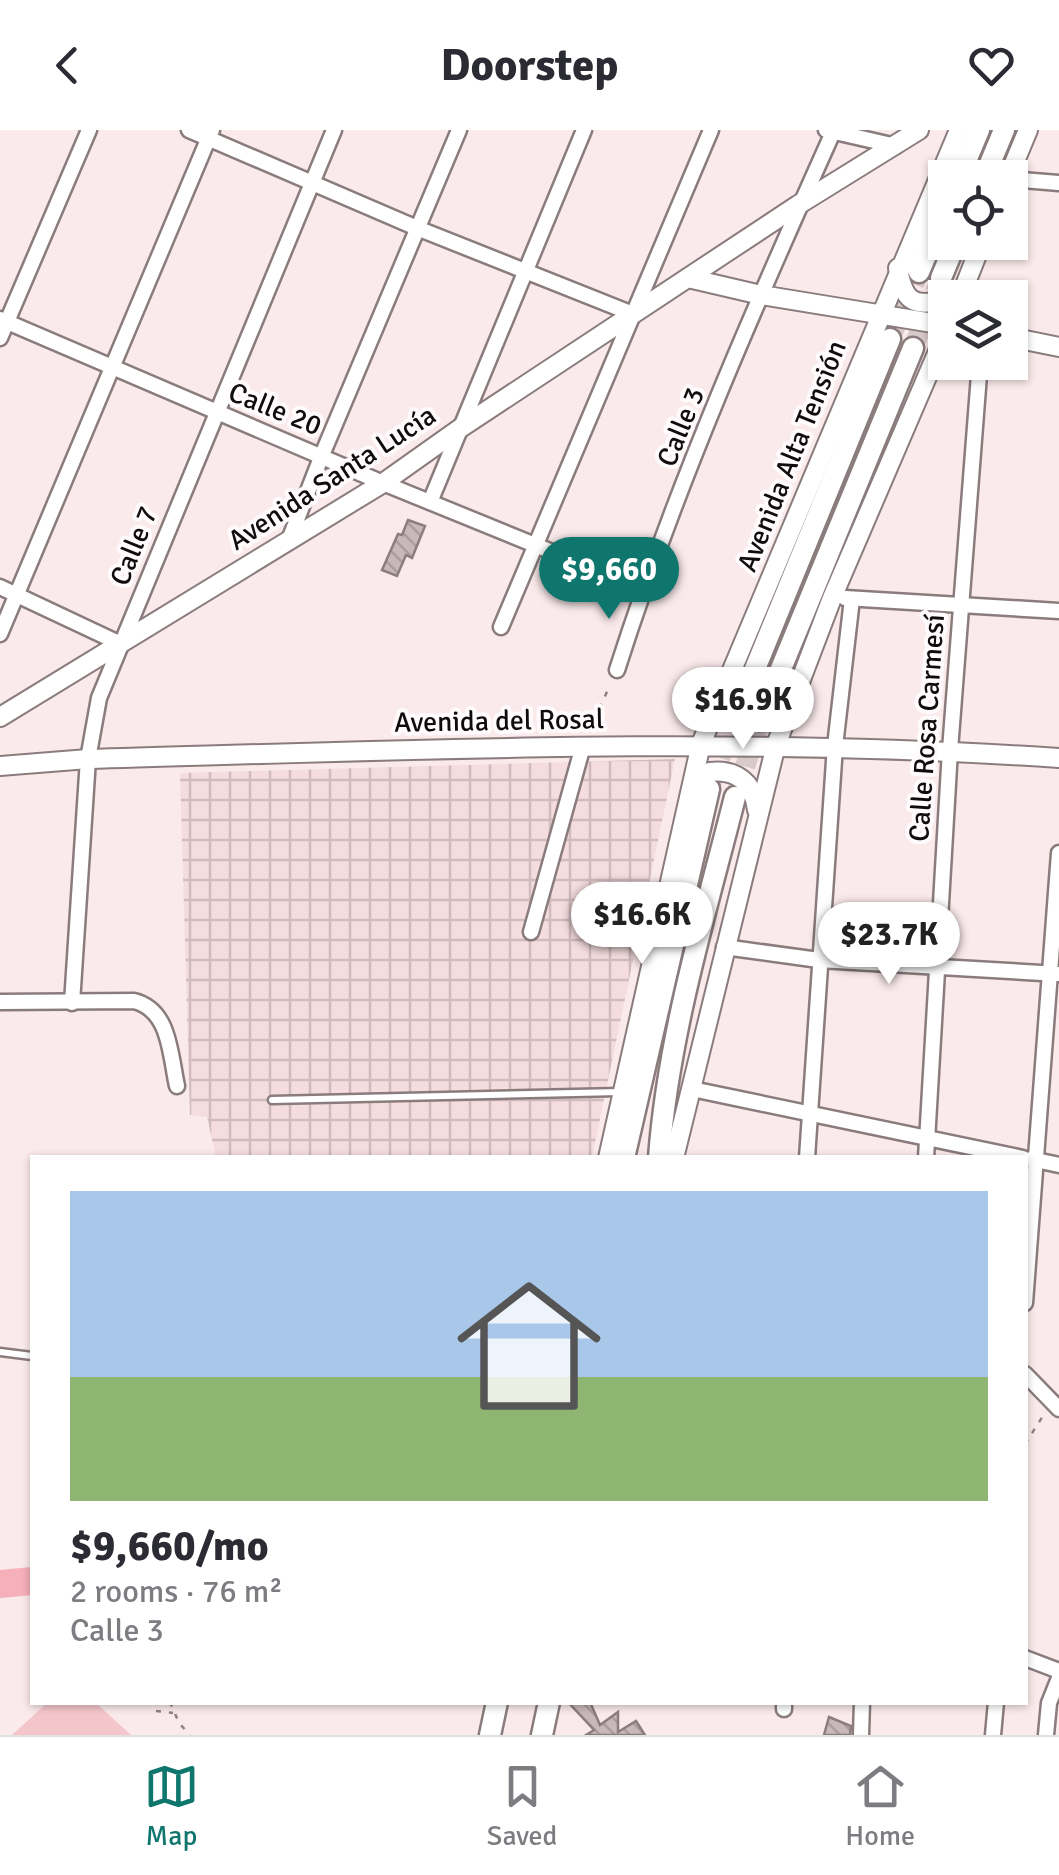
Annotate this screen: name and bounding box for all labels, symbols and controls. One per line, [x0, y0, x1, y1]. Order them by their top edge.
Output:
icon: back [40, 38, 95, 93]
text: Doorstep [441, 38, 618, 93]
icon: heart [964, 38, 1019, 93]
map controls [928, 160, 1028, 380]
button: locate [928, 160, 1028, 260]
button: layers [928, 280, 1028, 380]
street label: Avenida Alta Tensión [730, 335, 854, 577]
street label: Calle 20 [224, 375, 326, 443]
street label: Calle 3 [650, 383, 712, 471]
street label: Avenida Santa Lucía [222, 398, 442, 558]
street label: Calle 7 [103, 502, 165, 590]
pin: $9,660 [528, 537, 690, 622]
text: $9,660 [561, 550, 657, 589]
street label: Calle Rosa Carmesí [902, 613, 952, 843]
pin: $16.9K [662, 667, 824, 752]
text: $16.9K [694, 680, 792, 719]
street label: Avenida del Rosal [394, 702, 604, 740]
pin: $16.6K [561, 882, 723, 967]
text: $16.6K [593, 895, 691, 934]
pin: $23.7K [808, 902, 970, 987]
text: $23.7K [840, 915, 938, 954]
icon: home [439, 1256, 619, 1436]
text: $9,660/mo [70, 1521, 269, 1572]
text: 2 rooms · 76 m² [70, 1572, 283, 1611]
text: Calle 3 [70, 1611, 164, 1650]
tab: Map [144, 1759, 199, 1853]
tab: Saved [487, 1759, 557, 1853]
tab: Home [845, 1759, 915, 1853]

